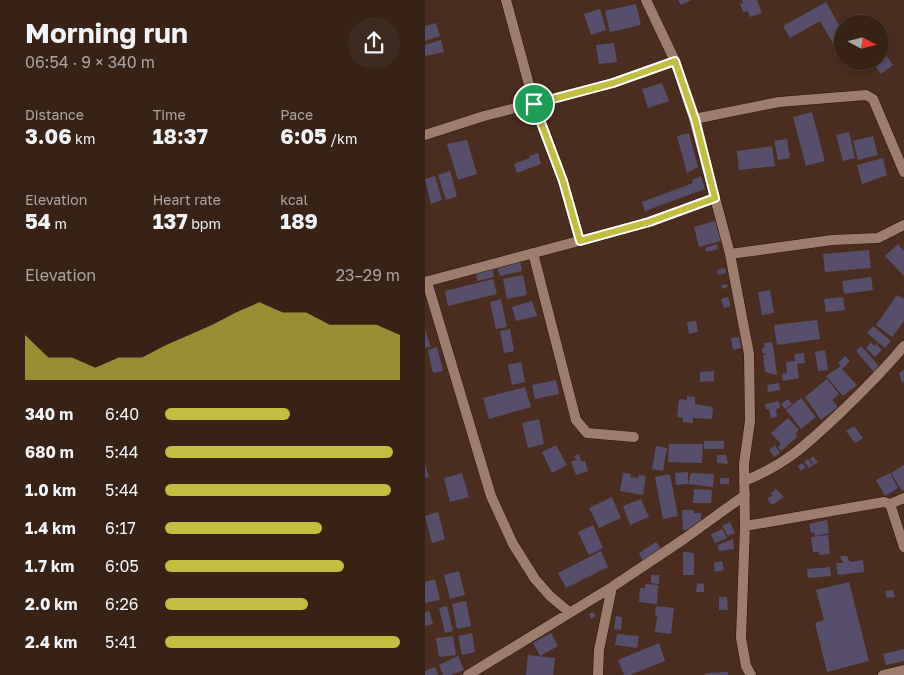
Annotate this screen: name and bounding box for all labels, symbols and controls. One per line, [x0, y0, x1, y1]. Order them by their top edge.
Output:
north arrow [834, 15, 889, 70]
map controls [834, 15, 889, 70]
text: Morning run [25, 16, 188, 49]
button: share [348, 17, 400, 69]
text: 06:54 · 9 × 340 m [25, 52, 155, 72]
pin [513, 83, 555, 125]
icon: arrive [520, 90, 548, 118]
text: Distance [25, 106, 84, 123]
text: Time [153, 106, 186, 123]
text: Pace [280, 106, 313, 123]
text: 3.06 [25, 123, 72, 149]
text: 18:37 [153, 123, 208, 149]
text: 6:05 [280, 123, 327, 149]
text: km [72, 130, 95, 147]
text: /km [327, 130, 357, 147]
text: Elevation [25, 191, 87, 208]
text: Heart rate [153, 191, 221, 208]
text: kcal [280, 191, 308, 208]
text: 54 [25, 208, 51, 234]
text: 137 [153, 208, 188, 234]
text: 189 [280, 208, 318, 234]
text: m [51, 215, 67, 232]
text: bpm [188, 215, 221, 232]
text: Elevation [25, 265, 96, 285]
text: 23–29 m [336, 265, 400, 285]
text: 340 m [25, 404, 73, 424]
text: 6:40 [105, 404, 139, 424]
text: 680 m [25, 442, 74, 462]
text: 5:44 [105, 442, 139, 462]
text: 1.0 km [25, 480, 76, 500]
text: 5:44 [105, 480, 139, 500]
text: 1.4 km [25, 518, 76, 538]
text: 6:17 [105, 518, 136, 538]
text: 1.7 km [25, 556, 74, 576]
text: 6:05 [105, 556, 139, 576]
text: 2.0 km [25, 594, 78, 614]
text: 6:26 [105, 594, 138, 614]
text: 2.4 km [25, 632, 77, 652]
text: 5:41 [105, 632, 137, 652]

